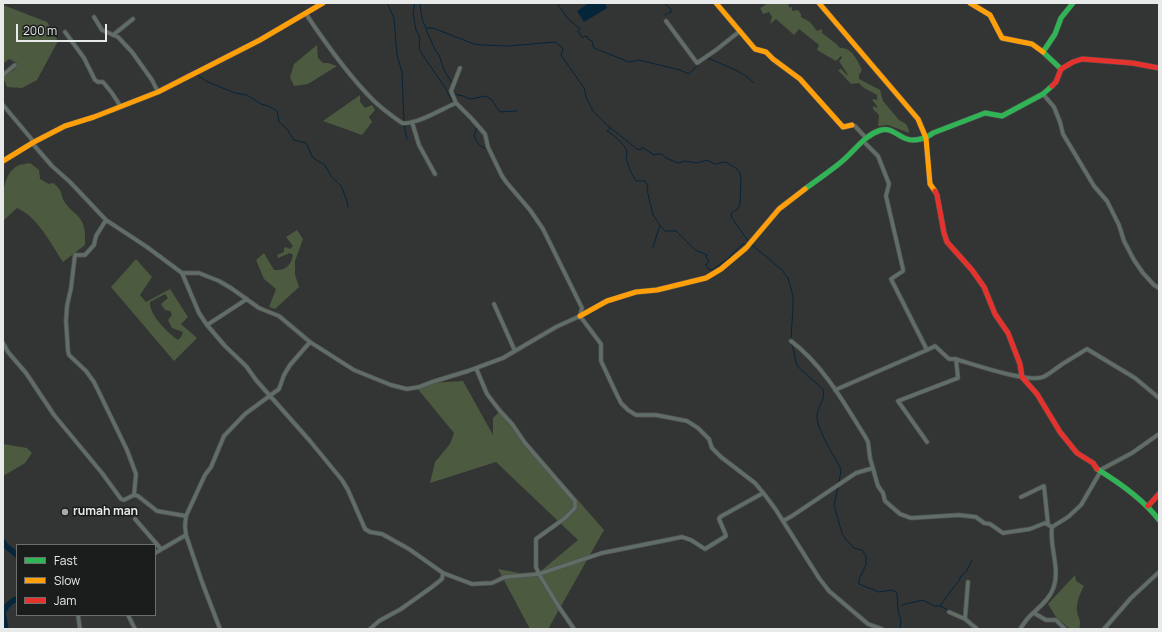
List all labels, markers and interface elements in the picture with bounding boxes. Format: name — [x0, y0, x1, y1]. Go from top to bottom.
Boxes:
scale bar — [18, 16, 109, 42]
text: 200 m — [23, 22, 57, 39]
place label: rumah man — [73, 505, 138, 519]
marker: rumah man — [60, 507, 70, 517]
legend — [16, 544, 156, 616]
text: Fast — [54, 552, 78, 569]
text: Slow — [54, 572, 80, 589]
text: Jam — [54, 592, 76, 609]

